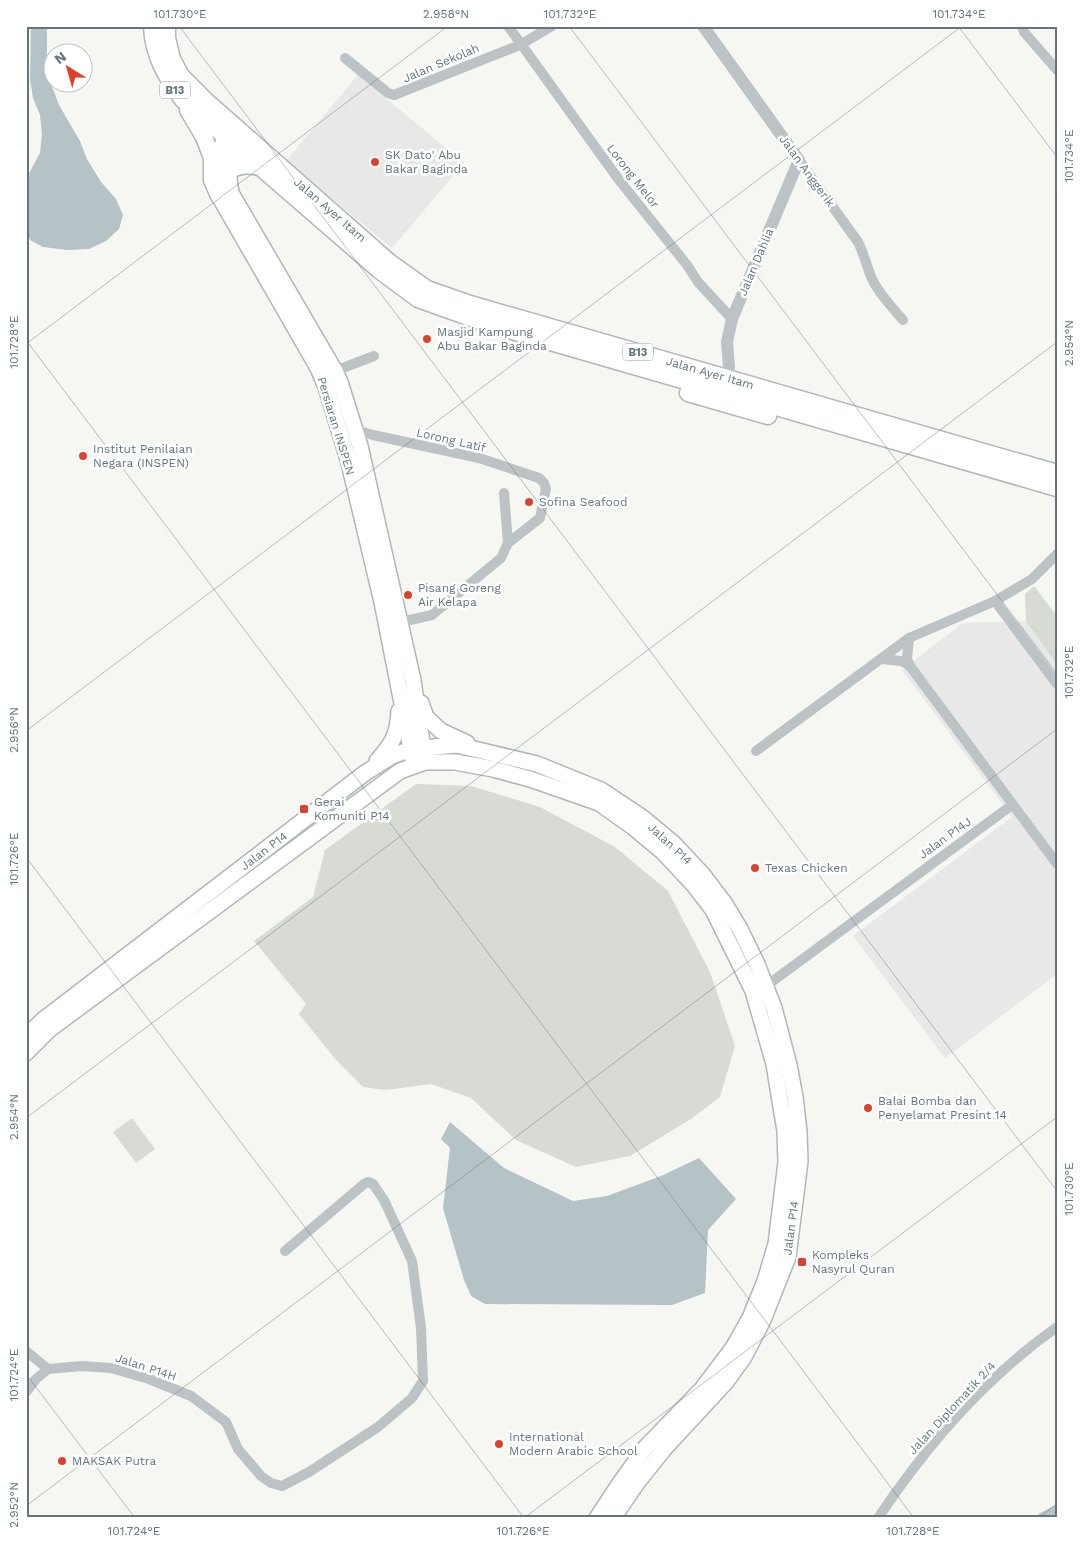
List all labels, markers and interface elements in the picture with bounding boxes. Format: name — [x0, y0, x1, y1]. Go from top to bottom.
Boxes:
text: 101.730°E — [153, 7, 207, 21]
text: 2.958°N — [423, 7, 469, 21]
text: 101.732°E — [544, 7, 597, 21]
text: 101.734°E — [932, 7, 986, 21]
street label: Jalan Sekolah — [401, 41, 481, 85]
north arrow — [42, 42, 92, 92]
text: N — [51, 48, 69, 67]
road number: B13 — [160, 82, 190, 98]
text: 101.734°E — [1062, 129, 1076, 183]
street label: Jalan Anggerik — [776, 133, 838, 210]
street label: Lorong Melor — [604, 141, 662, 211]
place label: SK Dato' Abu Bakar Baginda — [385, 148, 468, 176]
marker: SK Dato' Abu Bakar Baginda — [369, 156, 381, 168]
street label: Jalan Ayer Itam — [291, 175, 369, 245]
street label: Jalan Dahlia — [736, 226, 777, 298]
text: 101.728°E — [7, 315, 21, 369]
text: 2.954°N — [1062, 320, 1076, 366]
place label: Masjid Kampung Abu Bakar Baginda — [437, 325, 547, 353]
marker: Masjid Kampung Abu Bakar Baginda — [421, 333, 433, 345]
road number: B13 — [623, 344, 653, 361]
street label: Jalan Ayer Itam — [664, 354, 756, 392]
street label: Persiaran INSPEN — [314, 375, 358, 477]
street label: Lorong Latif — [415, 425, 487, 455]
place label: Institut Penilaian Negara (INSPEN) — [93, 442, 193, 470]
marker: Institut Penilaian Negara (INSPEN) — [77, 450, 89, 462]
place label: Sofina Seafood — [539, 495, 628, 509]
marker: Sofina Seafood — [523, 496, 535, 508]
place label: Pisang Goreng Air Kelapa — [418, 581, 501, 609]
marker: Pisang Goreng Air Kelapa — [402, 589, 414, 601]
text: 101.732°E — [1062, 645, 1076, 698]
text: 2.956°N — [7, 707, 21, 753]
place label: Gerai Komuniti P14 — [314, 795, 390, 823]
marker: Gerai Komuniti P14 — [298, 803, 310, 815]
street label: Jalan P14J — [916, 814, 974, 862]
street label: Jalan P14 — [645, 820, 695, 868]
street label: Jalan P14 — [238, 829, 290, 873]
text: 101.726°E — [7, 832, 21, 886]
place label: Texas Chicken — [765, 861, 848, 875]
marker: Texas Chicken — [749, 862, 761, 874]
text: 2.954°N — [7, 1094, 21, 1140]
place label: Balai Bomba dan Penyelamat Presint 14 — [878, 1094, 1007, 1122]
marker: Balai Bomba dan Penyelamat Presint 14 — [862, 1102, 874, 1114]
text: 101.730°E — [1062, 1162, 1076, 1216]
street label: Jalan P14 — [780, 1200, 802, 1256]
place label: Kompleks Nasyrul Quran — [812, 1248, 895, 1276]
marker: Kompleks Nasyrul Quran — [796, 1256, 808, 1268]
text: 101.724°E — [7, 1348, 21, 1401]
street label: Jalan P14H — [114, 1351, 178, 1383]
street label: Jalan Diplomatik 2/4 — [905, 1359, 999, 1457]
place label: International Modern Arabic School — [509, 1430, 638, 1458]
marker: International Modern Arabic School — [493, 1438, 505, 1450]
place label: MAKSAK Putra — [72, 1454, 157, 1468]
marker: MAKSAK Putra — [56, 1455, 68, 1467]
text: 2.952°N — [7, 1482, 21, 1528]
text: 101.724°E — [108, 1524, 161, 1538]
text: 101.726°E — [496, 1524, 550, 1538]
text: 101.728°E — [886, 1524, 940, 1538]

